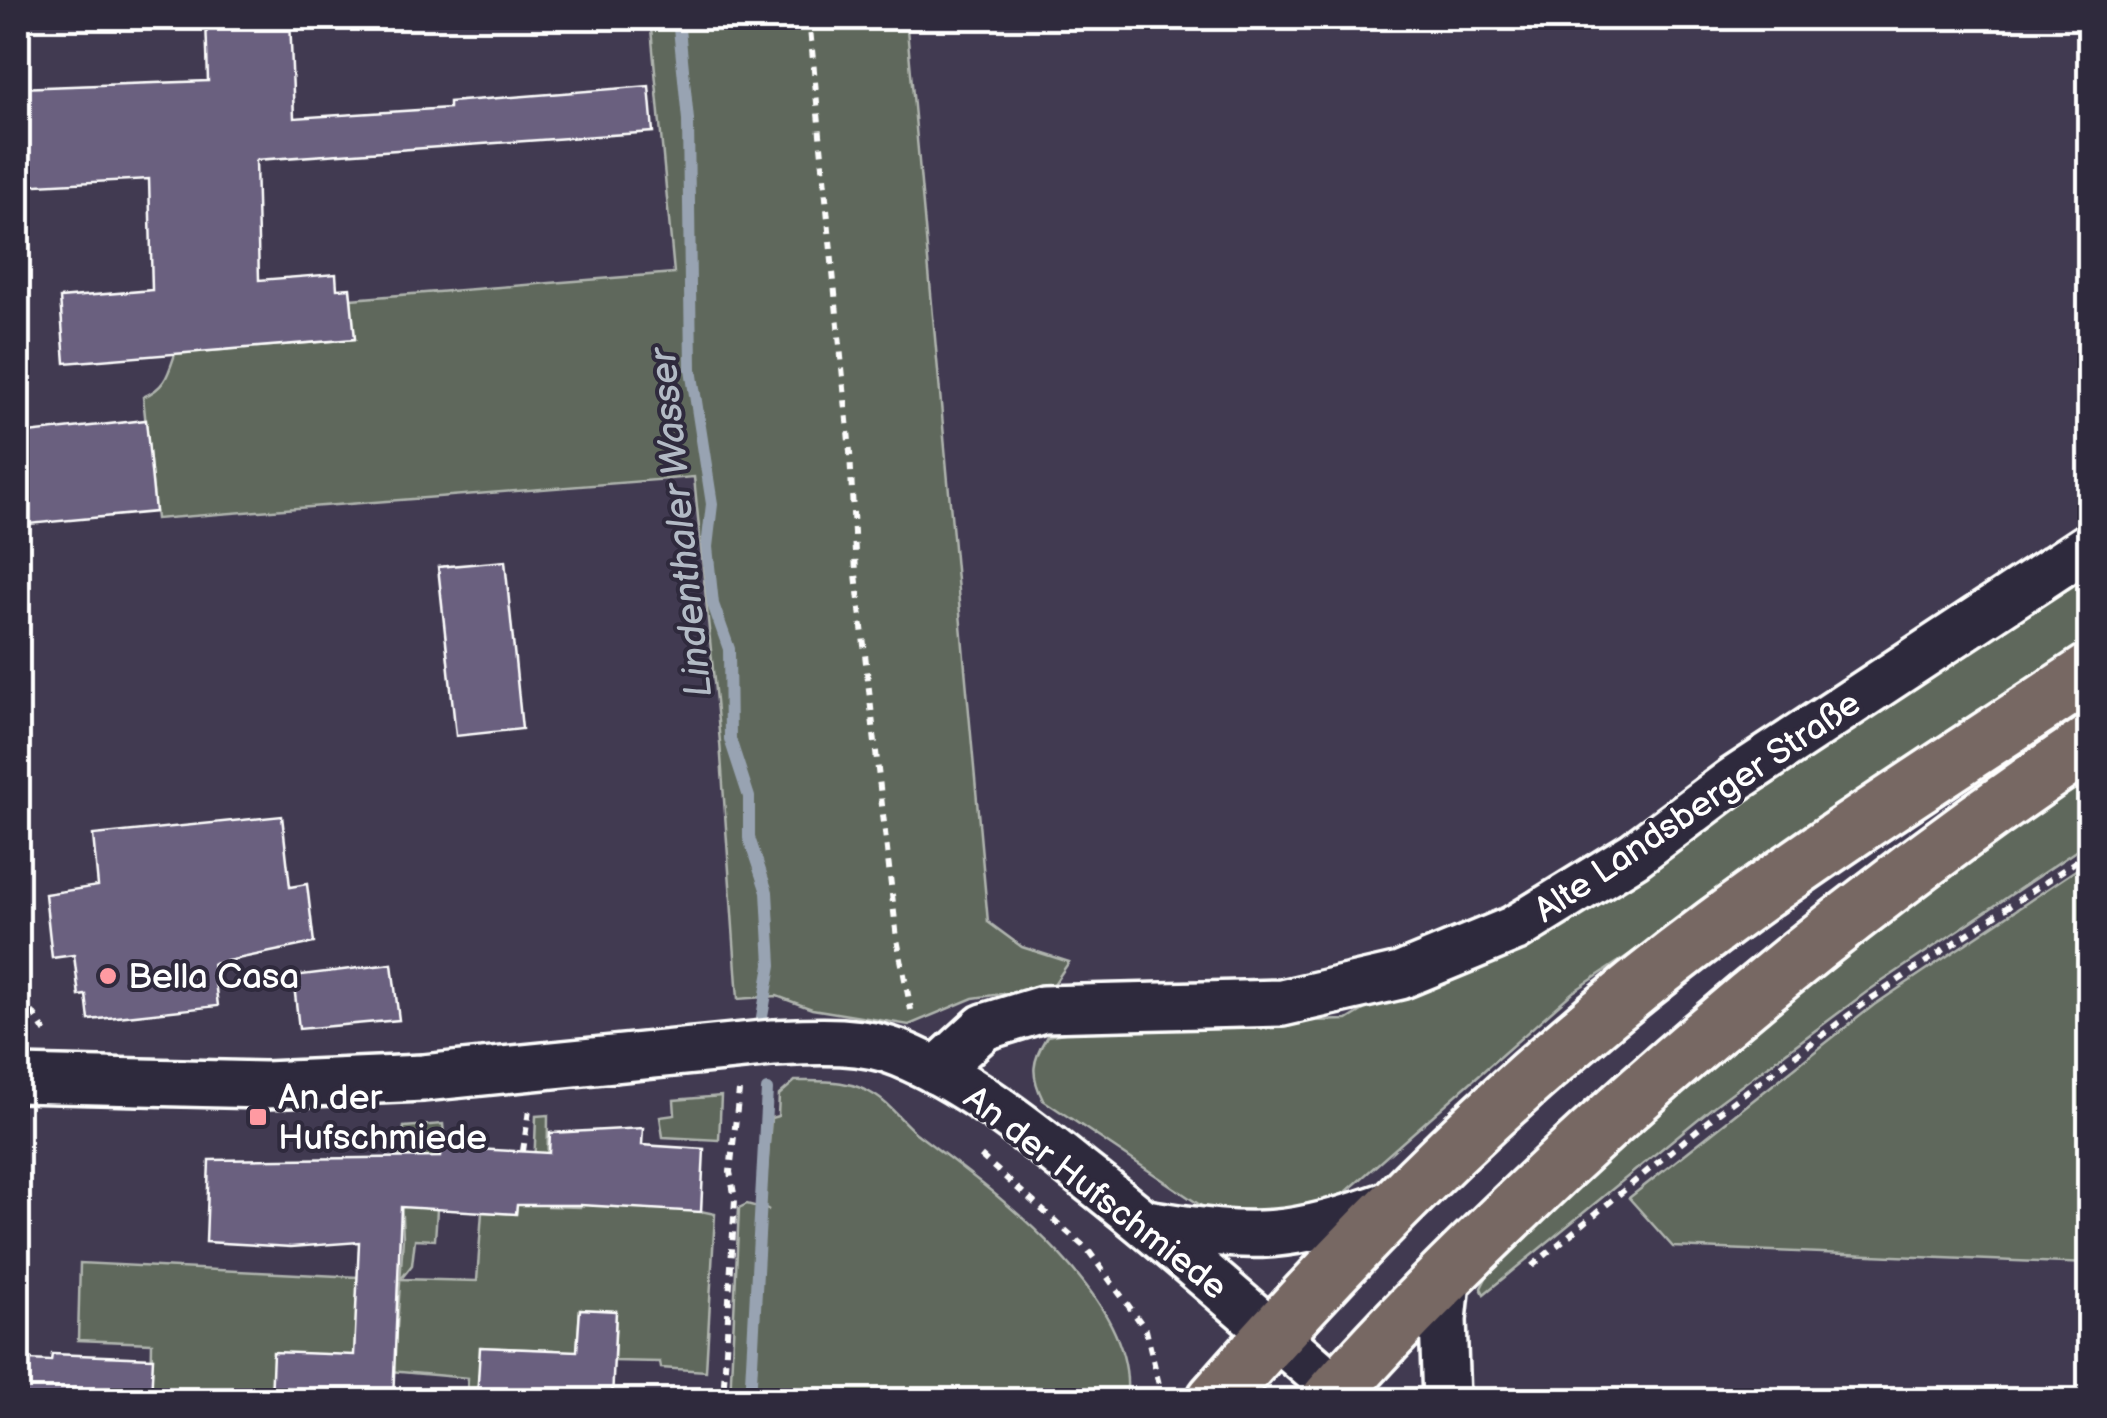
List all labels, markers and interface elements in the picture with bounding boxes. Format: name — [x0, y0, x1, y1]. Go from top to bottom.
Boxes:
water label: Lindenthaler Wasser — [641, 344, 722, 700]
street label: Alte Landsberger Straße — [1527, 682, 1869, 932]
place label: Bella Casa — [128, 956, 299, 999]
marker: Bella Casa — [97, 965, 119, 987]
place label: An der Hufschmiede — [278, 1077, 487, 1160]
street label: An der Hufschmiede — [955, 1077, 1235, 1309]
marker: An der Hufschmiede — [247, 1106, 269, 1128]

